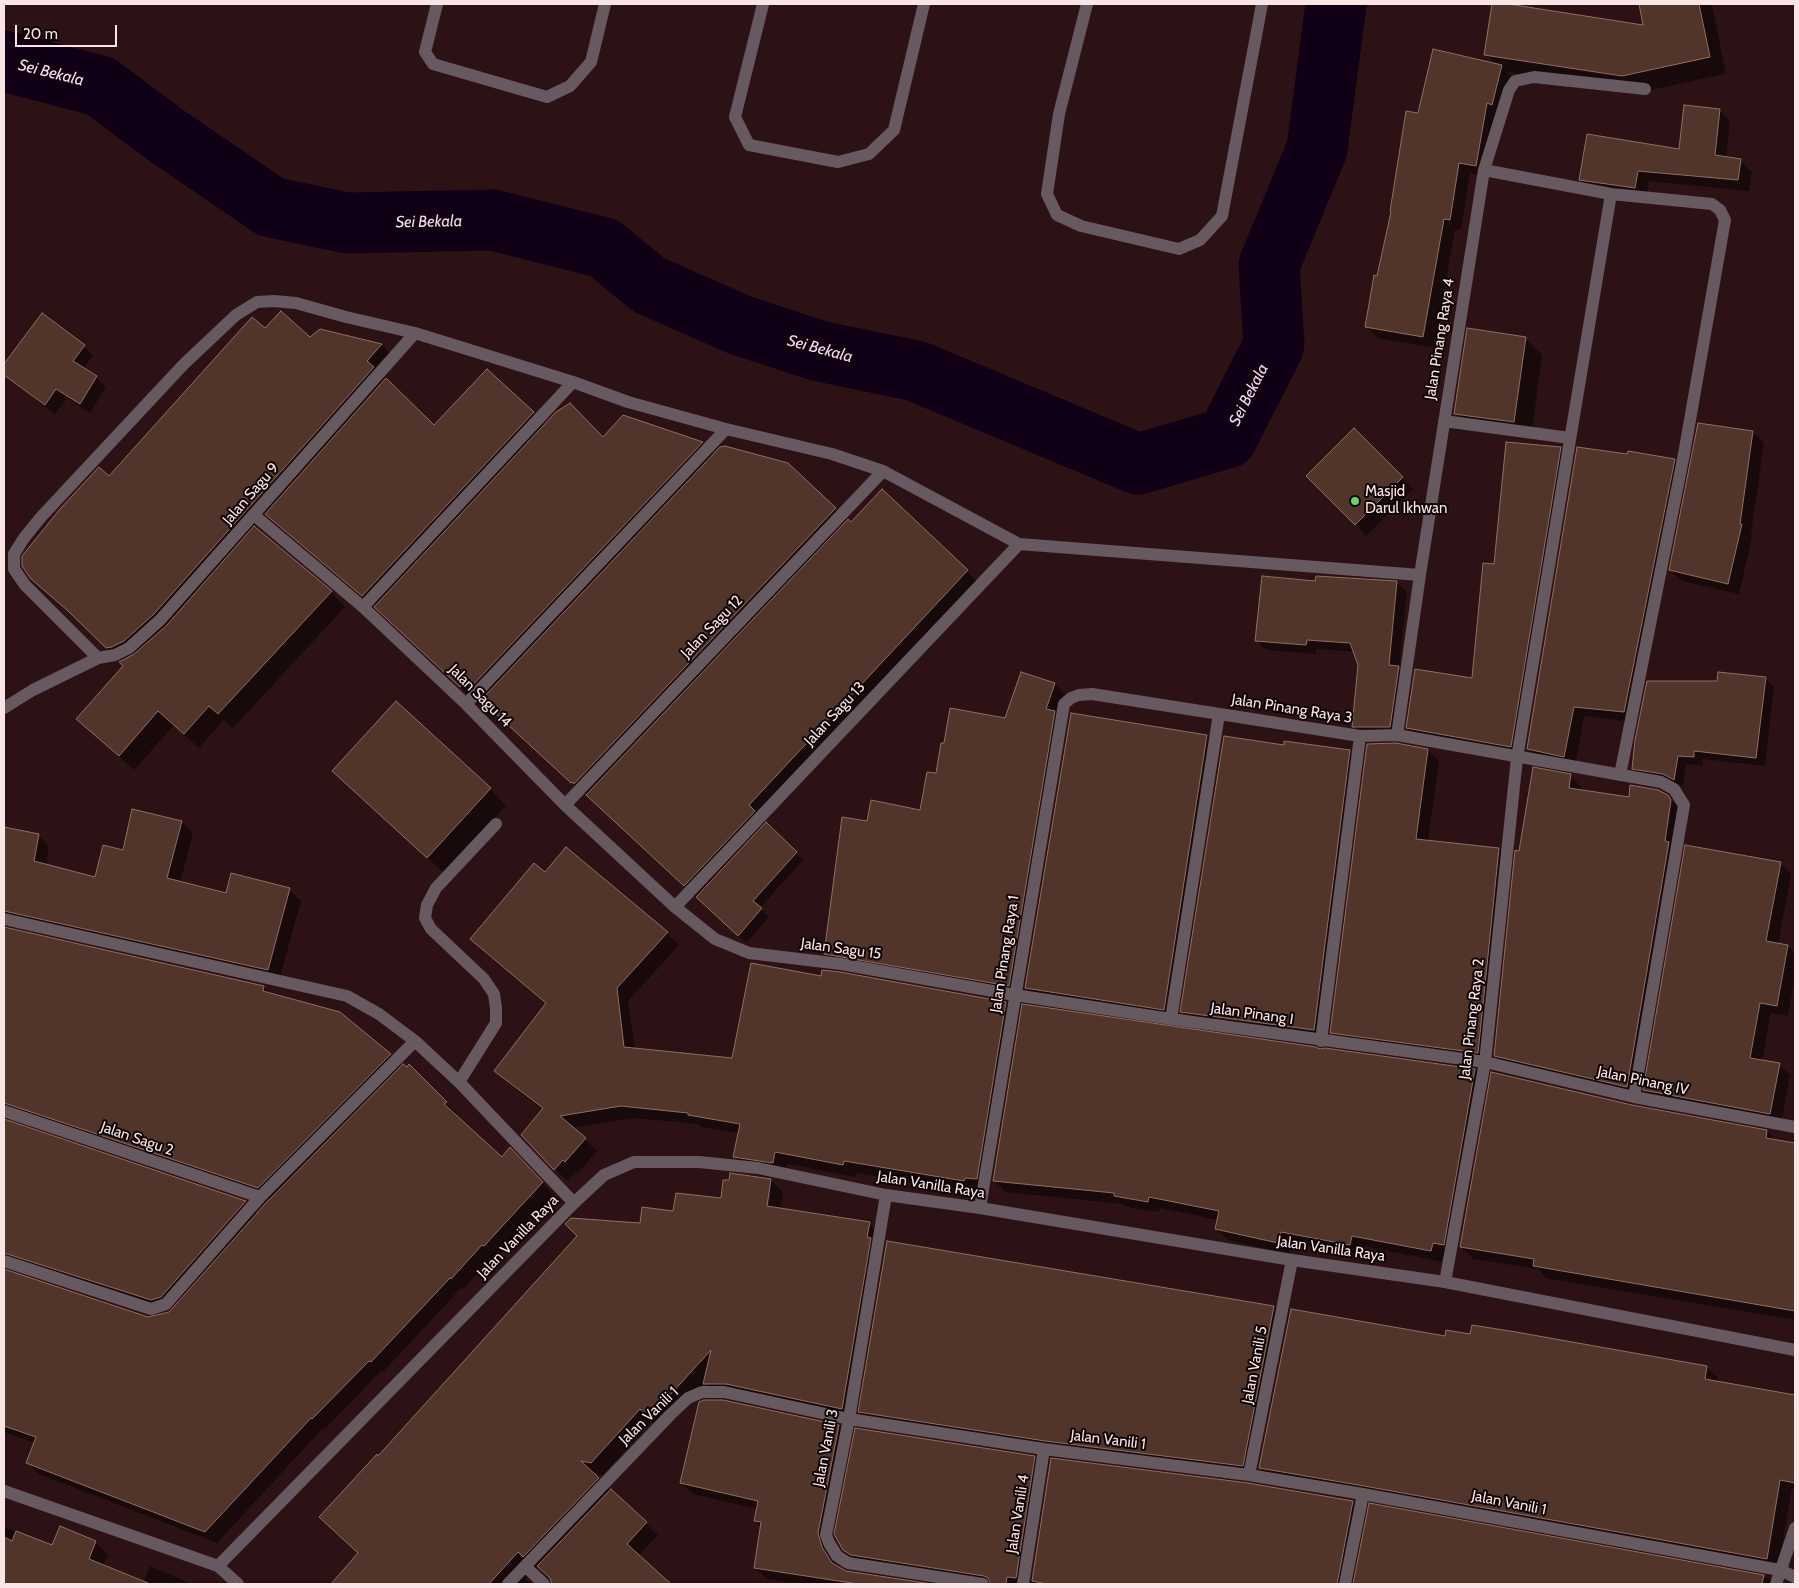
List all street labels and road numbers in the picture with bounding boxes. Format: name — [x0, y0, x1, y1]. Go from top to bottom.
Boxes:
street label: Jalan Pinang Raya 4 — [1422, 277, 1458, 401]
street label: Jalan Sagu 9 — [219, 459, 283, 529]
street label: Jalan Sagu 12 — [677, 592, 747, 662]
street label: Jalan Sagu 14 — [445, 661, 515, 731]
street label: Jalan Sagu 13 — [801, 678, 869, 750]
street label: Jalan Pinang Raya 3 — [1230, 691, 1354, 727]
street label: Jalan Pinang Raya 1 — [987, 894, 1023, 1014]
street label: Jalan Sagu 15 — [800, 934, 882, 964]
street label: Jalan Pinang Raya 2 — [1456, 958, 1488, 1080]
street label: Jalan Pinang I — [1209, 999, 1295, 1029]
street label: Jalan Pinang IV — [1596, 1063, 1690, 1099]
street label: Jalan Sagu 2 — [98, 1118, 176, 1160]
street label: Jalan Vanilla Raya — [876, 1168, 986, 1202]
street label: Jalan Vanilla Raya — [474, 1192, 562, 1282]
street label: Jalan Vanilla Raya — [1276, 1233, 1386, 1265]
street label: Jalan Vanili 5 — [1239, 1325, 1271, 1405]
street label: Jalan Vanili 1 — [616, 1383, 682, 1449]
street label: Jalan Vanili 3 — [810, 1408, 842, 1488]
street label: Jalan Vanili 1 — [1069, 1426, 1147, 1454]
street label: Jalan Vanili 4 — [1003, 1473, 1033, 1555]
street label: Jalan Vanili 1 — [1470, 1487, 1548, 1519]

